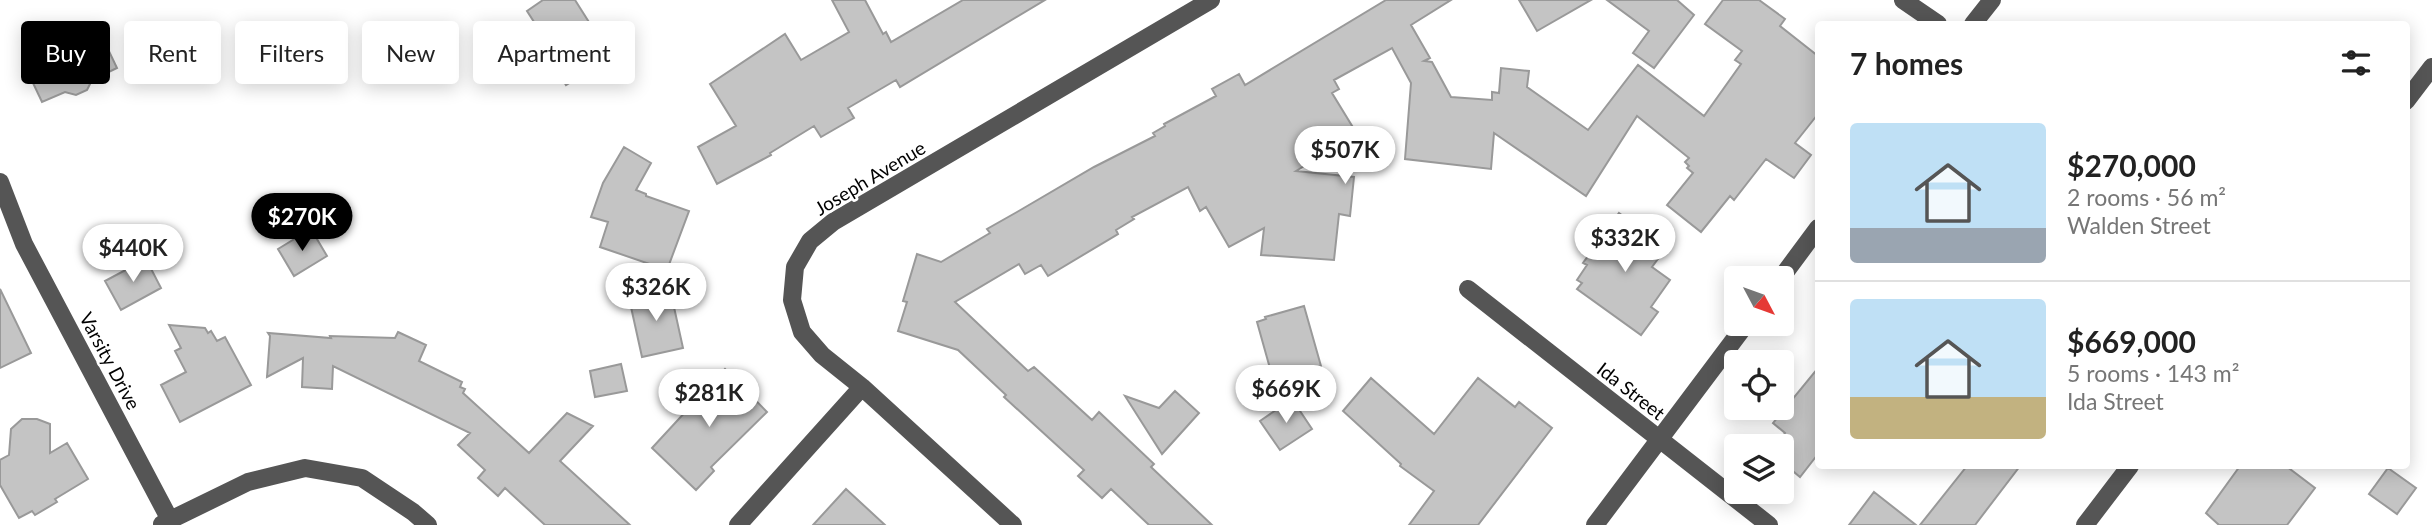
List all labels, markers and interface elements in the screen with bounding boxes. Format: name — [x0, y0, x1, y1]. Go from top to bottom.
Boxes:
chip: Buy — [21, 21, 110, 84]
chip: Rent — [124, 21, 221, 84]
chip: Filters — [235, 21, 348, 84]
chip: New — [362, 21, 459, 84]
chip: Apartment — [473, 21, 635, 84]
icon: filters — [2337, 44, 2375, 82]
text: 7 homes — [1850, 45, 1963, 81]
pin: $507K — [1296, 127, 1394, 186]
street label: Joseph Avenue — [810, 135, 929, 220]
text: $507K — [1310, 135, 1380, 163]
text: $270,000 — [2067, 147, 2196, 183]
icon: home — [1906, 151, 1990, 235]
text: 2 rooms · 56 m² — [2067, 183, 2226, 211]
pin: $270K — [253, 194, 351, 253]
text: $270K — [267, 202, 337, 230]
text: Walden Street — [2067, 211, 2211, 239]
pin: $332K — [1576, 215, 1674, 274]
text: $332K — [1590, 223, 1660, 251]
pin: $440K — [84, 224, 182, 284]
text: $440K — [98, 233, 168, 261]
pin: $326K — [607, 264, 705, 323]
north arrow — [1724, 266, 1794, 336]
map controls — [1724, 266, 1794, 504]
text: $326K — [621, 272, 691, 300]
street label: Varsity Drive — [75, 308, 146, 413]
text: $669,000 — [2067, 323, 2196, 359]
icon: home — [1906, 327, 1990, 411]
button: locate — [1724, 350, 1794, 420]
street label: Ida Street — [1593, 357, 1670, 424]
text: 5 rooms · 143 m² — [2067, 359, 2239, 387]
pin: $669K — [1237, 366, 1335, 425]
pin: $281K — [660, 370, 758, 429]
text: $669K — [1251, 374, 1321, 402]
text: $281K — [674, 378, 744, 406]
text: Ida Street — [2067, 387, 2164, 415]
button: layers — [1724, 434, 1794, 504]

